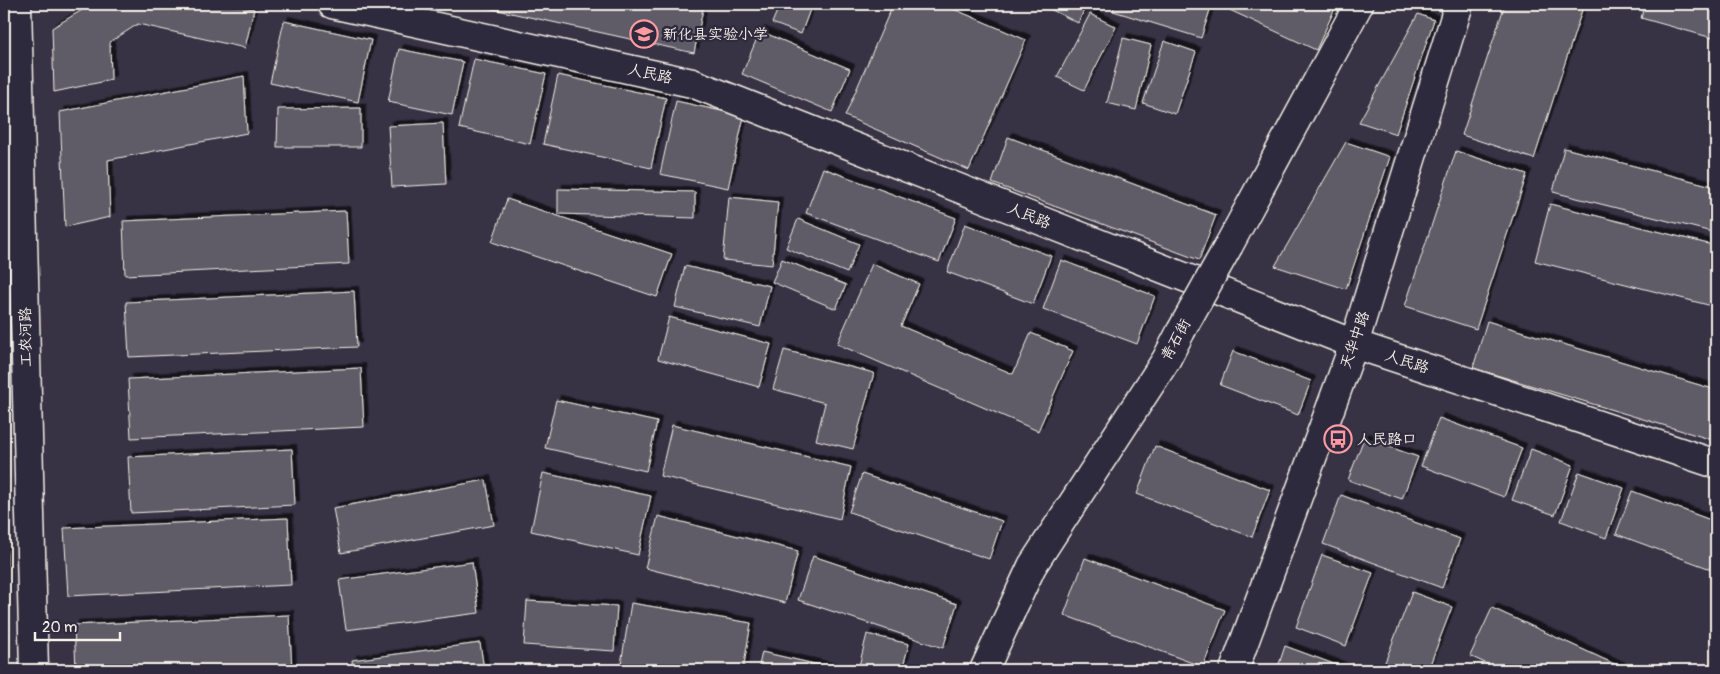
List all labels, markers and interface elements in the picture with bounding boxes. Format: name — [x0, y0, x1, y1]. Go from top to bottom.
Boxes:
school or university icon: 新化县实验小学 — [629, 19, 659, 49]
place label: 新化县实验小学 — [663, 25, 768, 44]
street label: 人民路 — [626, 60, 674, 88]
street label: 人民路 — [1005, 199, 1053, 233]
street label: 工农河路 — [16, 307, 36, 367]
street label: 天华中路 — [1336, 309, 1374, 371]
street label: 青石街 — [1157, 316, 1195, 364]
street label: 人民路 — [1383, 346, 1431, 378]
bus stop icon: 人民路口 — [1323, 424, 1353, 454]
place label: 人民路口 — [1357, 430, 1417, 449]
scale bar — [35, 609, 120, 641]
text: 20 m — [42, 618, 77, 637]

